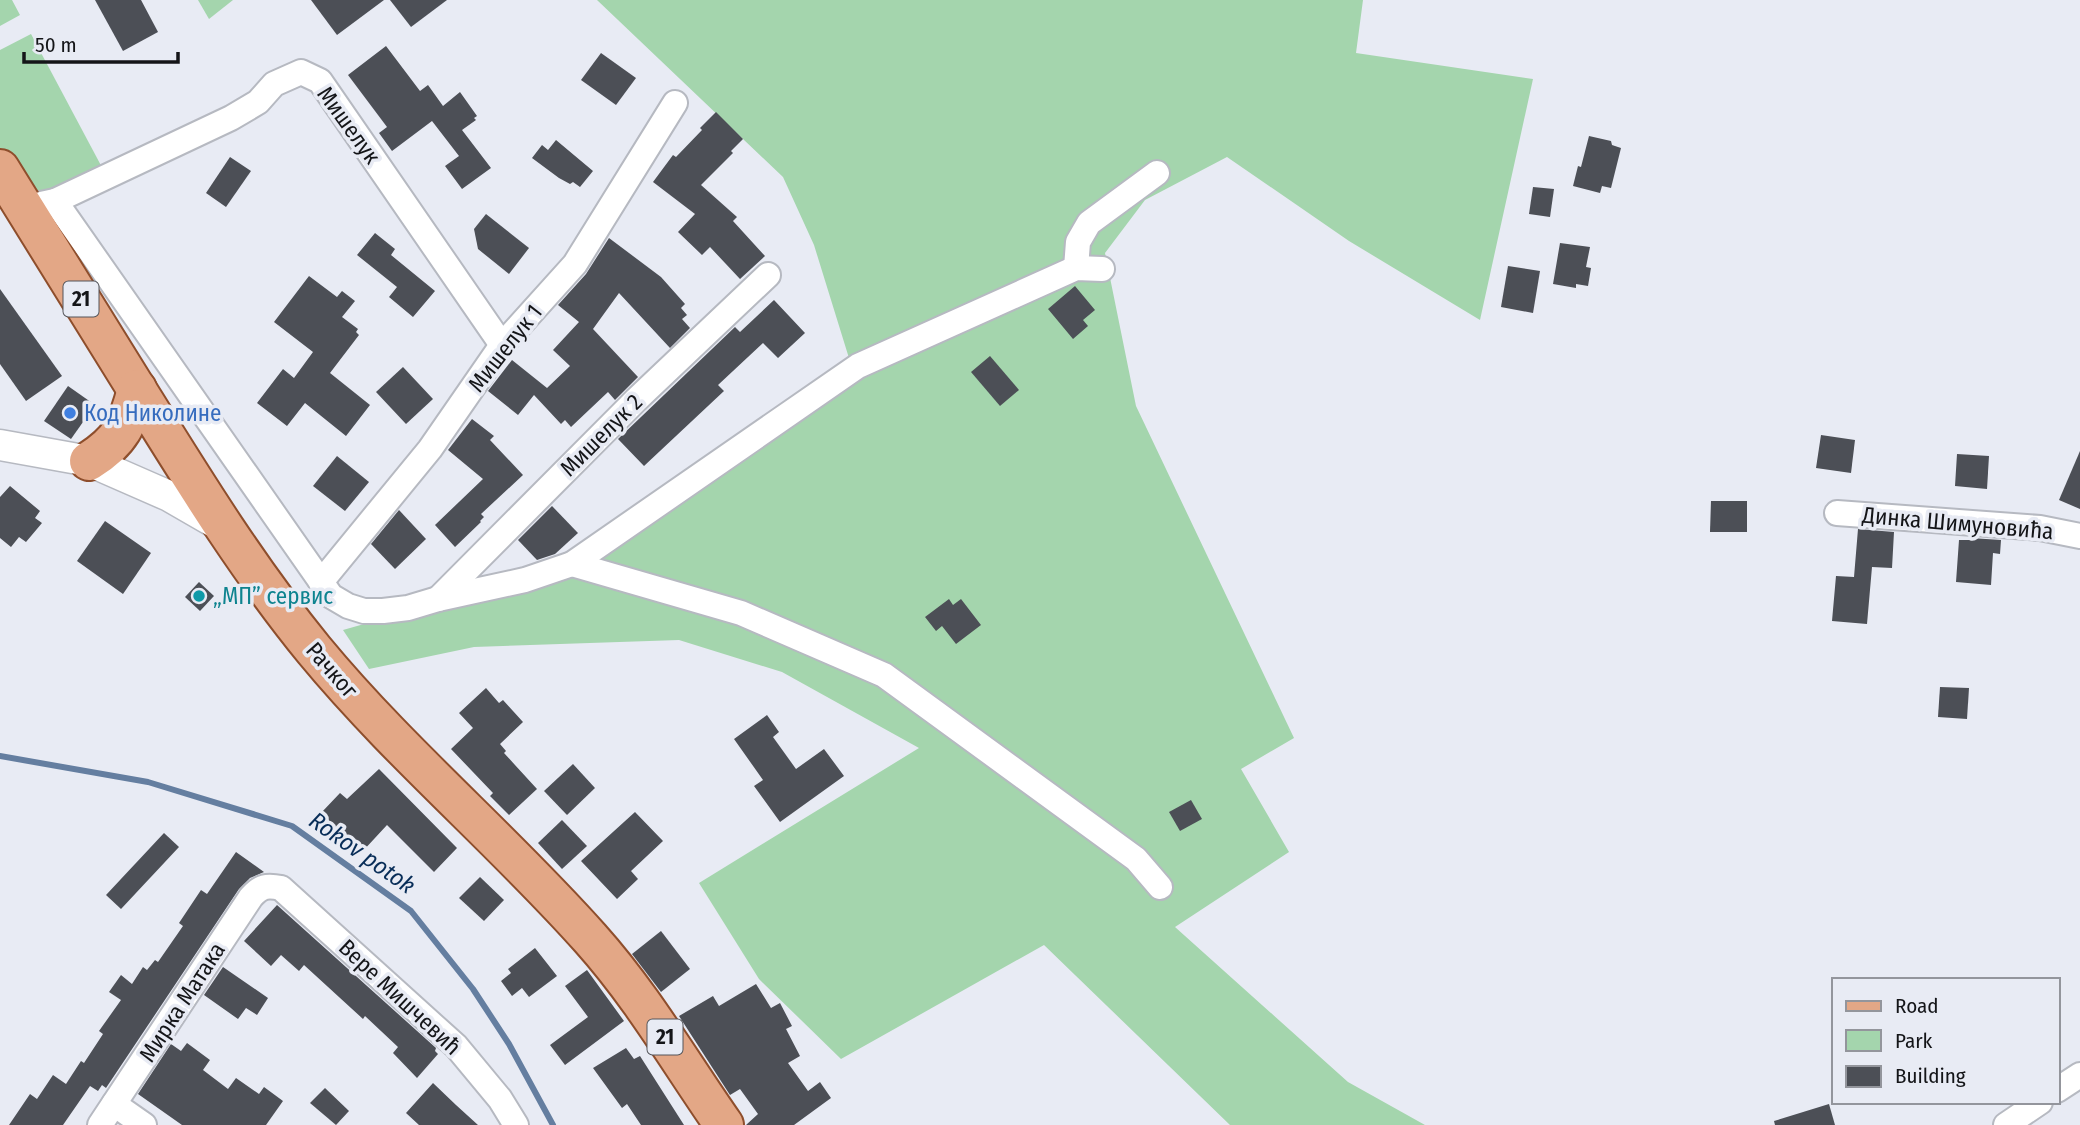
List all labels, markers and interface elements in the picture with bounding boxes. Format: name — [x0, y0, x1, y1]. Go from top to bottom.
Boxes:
scale bar — [24, 21, 178, 65]
text: 50 m — [35, 32, 77, 58]
street label: Мишелук — [311, 81, 387, 169]
road number: 21 — [64, 282, 98, 316]
street label: Мишелук 1 — [462, 299, 548, 397]
street label: Мишелук 2 — [554, 388, 648, 482]
place label: Код Николине — [84, 399, 221, 427]
marker: Код Николине — [62, 405, 78, 421]
street label: Динка Шимуновића — [1860, 501, 2055, 545]
place label: „МП” сервис — [213, 582, 333, 610]
marker: „МП” сервис — [191, 588, 207, 604]
street label: Рачког — [300, 636, 364, 704]
water label: Rokov potok — [304, 806, 420, 900]
street label: Вере Мишчевић — [333, 933, 467, 1061]
street label: Мирка Матака — [133, 937, 231, 1067]
legend — [1832, 978, 2059, 1104]
text: Road — [1895, 993, 1939, 1019]
road number: 21 — [648, 1020, 682, 1054]
text: Park — [1895, 1028, 1933, 1054]
text: Building — [1895, 1063, 1966, 1089]

